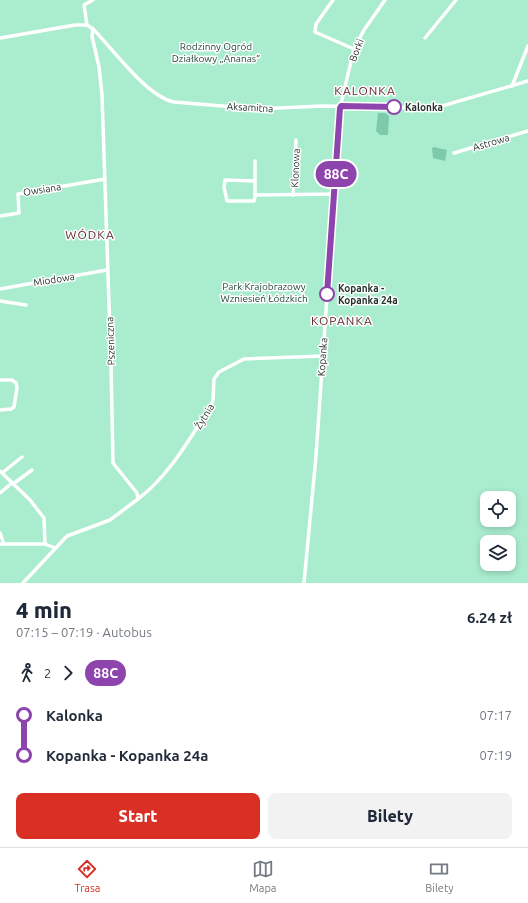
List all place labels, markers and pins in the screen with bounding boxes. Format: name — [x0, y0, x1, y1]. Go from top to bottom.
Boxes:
marker: Kalonka — [386, 99, 402, 115]
place label: Kalonka — [405, 102, 443, 113]
place label: Kopanka - Kopanka 24a — [338, 283, 398, 306]
marker: Kopanka - Kopanka 24a — [319, 286, 335, 302]

